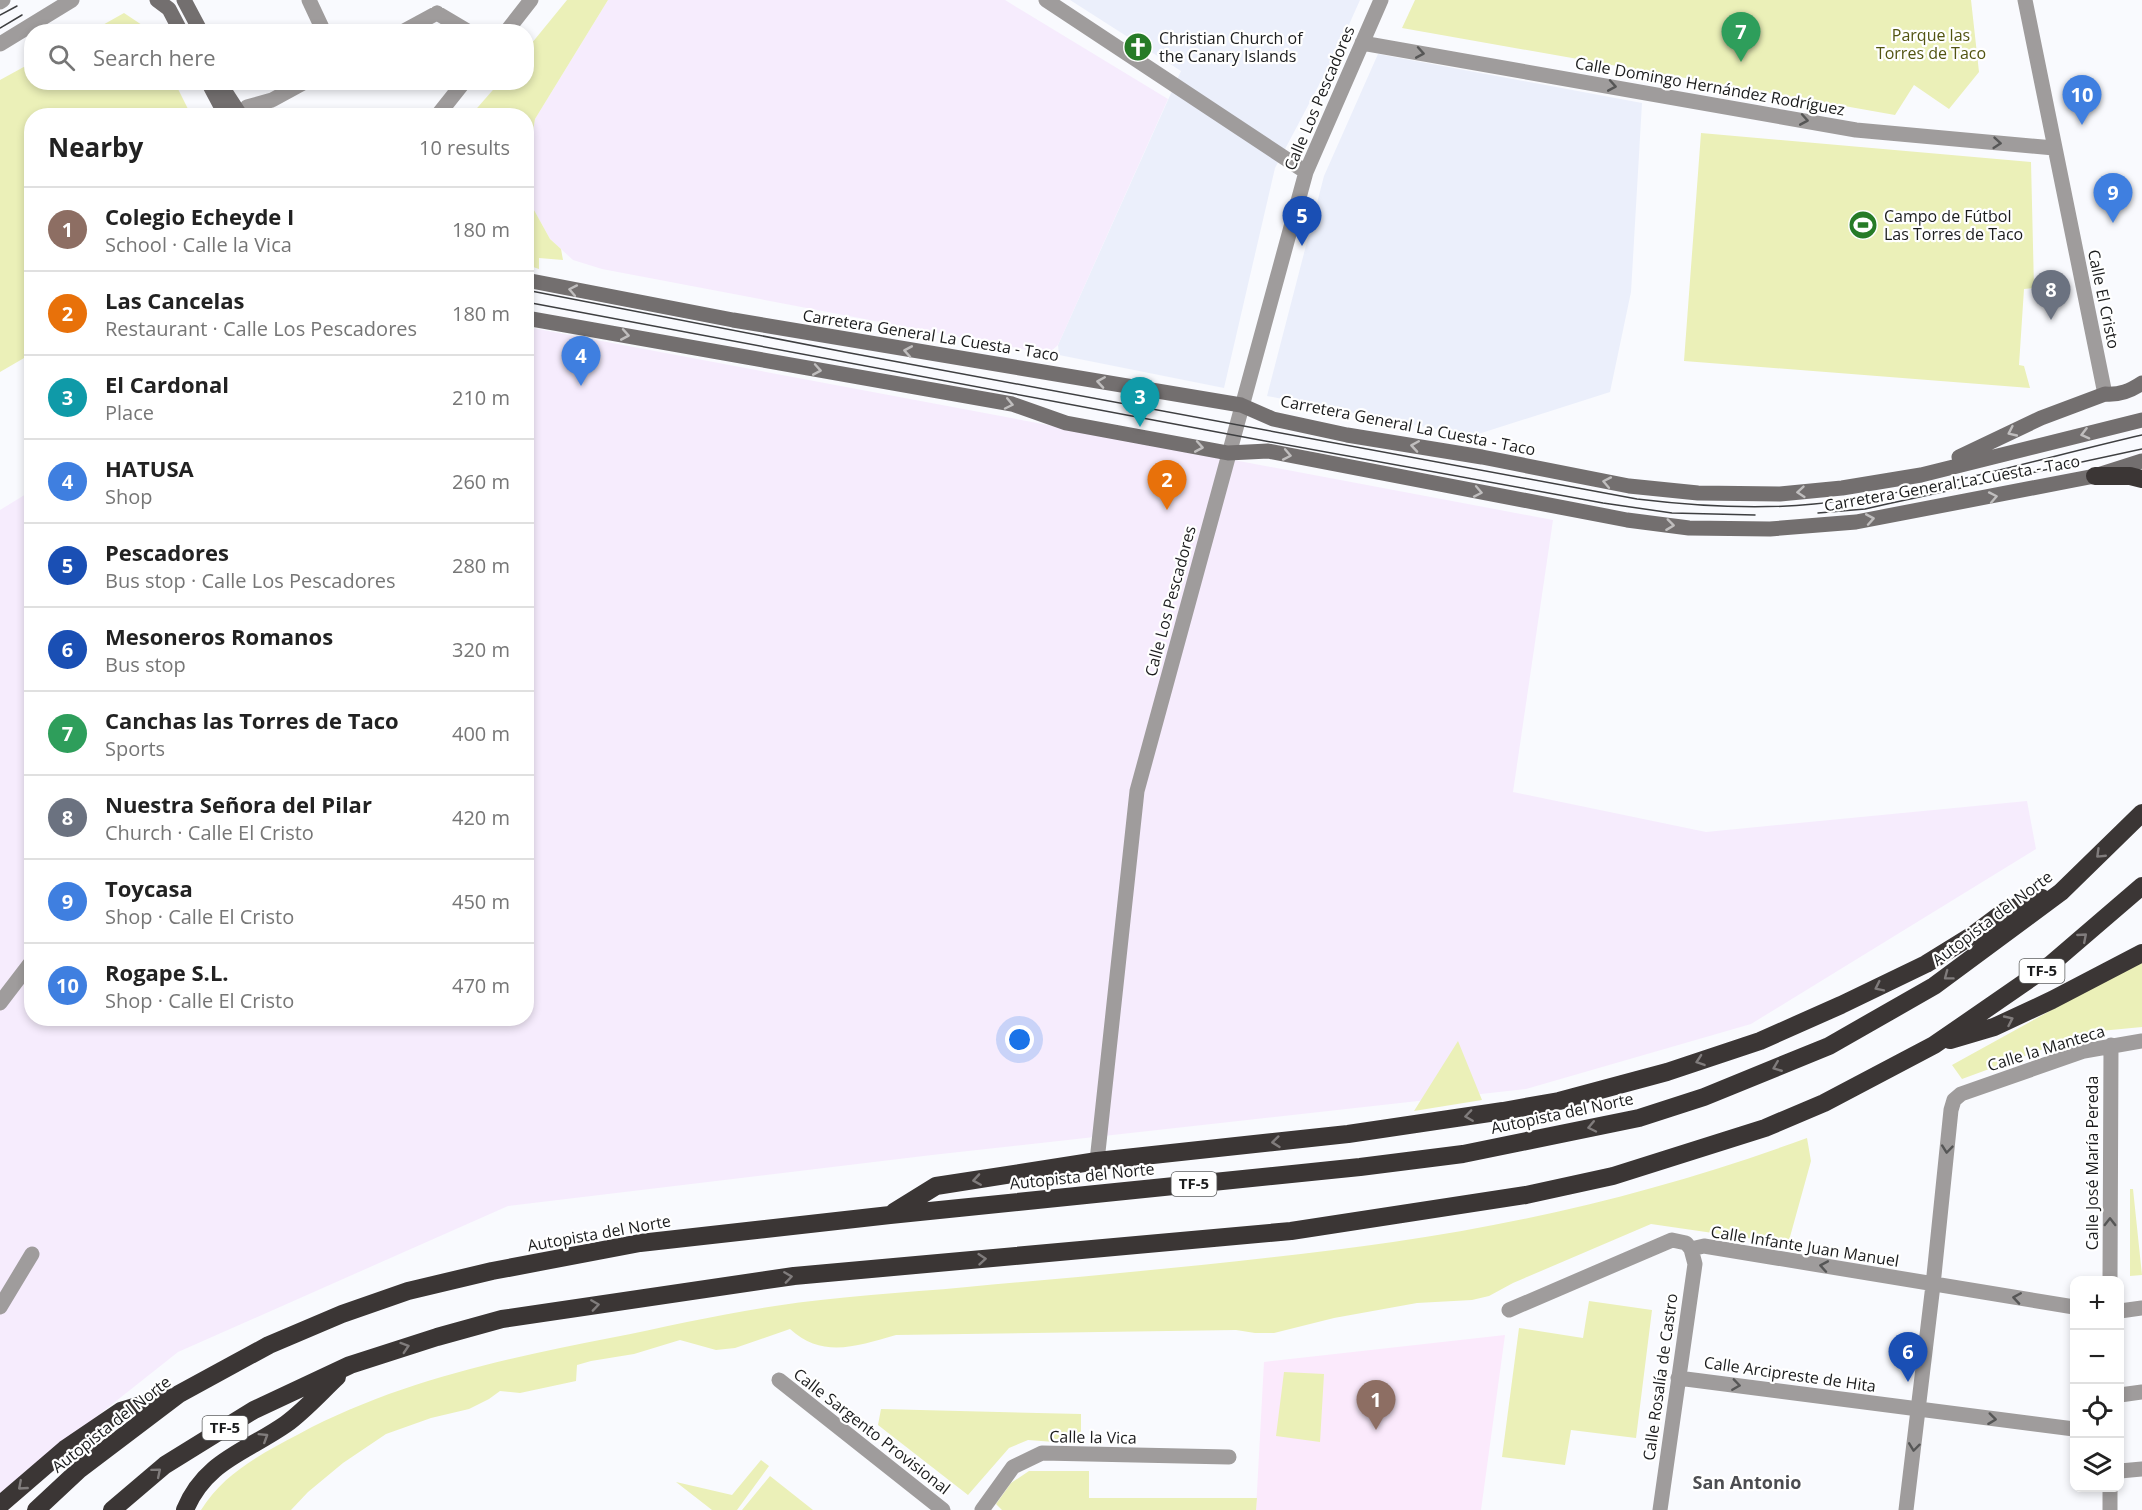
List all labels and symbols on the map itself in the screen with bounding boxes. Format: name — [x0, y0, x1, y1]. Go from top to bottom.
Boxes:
pin: 7 — [1722, 13, 1760, 62]
street label: Calle Los Pescadores — [1279, 22, 1359, 174]
park label: Parque las Torres de Taco — [1876, 24, 1986, 64]
place label: Christian Church of the Canary Islands — [1159, 27, 1304, 67]
church icon: Christian Church of the Canary Islands — [1122, 31, 1154, 63]
one-way arrow — [1414, 46, 1424, 59]
street label: Calle Domingo Hernández Rodríguez — [1573, 51, 1847, 121]
pin: 10 — [2062, 76, 2102, 125]
one-way arrow — [1607, 80, 1616, 92]
one-way arrow — [1798, 113, 1808, 126]
one-way arrow — [1993, 136, 2002, 149]
pin: 9 — [2094, 174, 2132, 223]
pin: 5 — [1282, 196, 1322, 246]
place label: Campo de Fútbol Las Torres de Taco — [1884, 205, 2023, 245]
sports icon: Campo de Fútbol Las Torres de Taco — [1847, 209, 1879, 241]
street label: Calle El Cristo — [2083, 247, 2125, 351]
pin: 8 — [2032, 270, 2070, 320]
one-way arrow — [568, 284, 578, 297]
street label: Carretera General La Cuesta - Taco — [801, 304, 1061, 366]
one-way arrow — [620, 328, 630, 341]
pin: 4 — [562, 336, 600, 386]
one-way arrow — [904, 345, 913, 357]
one-way arrow — [813, 363, 822, 375]
one-way arrow — [1096, 376, 1106, 389]
pin: 3 — [1120, 378, 1160, 427]
street label: Carretera General La Cuesta - Taco — [1279, 389, 1537, 461]
one-way arrow — [1004, 397, 1014, 410]
one-way arrow — [2008, 424, 2019, 436]
one-way arrow — [2080, 426, 2090, 439]
one-way arrow — [1194, 440, 1204, 453]
one-way arrow — [1411, 441, 1420, 453]
one-way arrow — [1281, 448, 1291, 461]
street label: Carretera General La Cuesta - Taco — [1822, 450, 2082, 516]
pin: 2 — [1148, 460, 1186, 510]
one-way arrow — [1602, 476, 1612, 489]
one-way arrow — [1473, 485, 1483, 497]
one-way arrow — [1796, 485, 1806, 498]
one-way arrow — [1987, 491, 1997, 504]
one-way arrow — [1865, 514, 1874, 526]
one-way arrow — [1665, 519, 1675, 531]
street label: Calle Los Pescadores — [1139, 523, 1201, 679]
one-way arrow — [2096, 846, 2107, 857]
street label: Autopista del Norte — [1927, 865, 2057, 971]
one-way arrow — [2076, 933, 2087, 944]
road number: TF-5 — [2020, 959, 2064, 983]
one-way arrow — [1944, 968, 1955, 979]
one-way arrow — [1875, 979, 1886, 991]
one-way arrow — [2003, 1015, 2014, 1027]
street label: Calle la Manteca — [1985, 1020, 2107, 1076]
your location — [1005, 1025, 1034, 1054]
one-way arrow — [1695, 1054, 1705, 1066]
one-way arrow — [1772, 1060, 1783, 1072]
street label: Calle José María Pereda — [2081, 1076, 2103, 1250]
street label: Autopista del Norte — [1489, 1087, 1635, 1139]
one-way arrow — [1465, 1109, 1475, 1122]
one-way arrow — [1587, 1120, 1597, 1133]
one-way arrow — [1272, 1135, 1281, 1147]
one-way arrow — [1941, 1144, 1954, 1153]
street label: Autopista del Norte — [1009, 1157, 1155, 1195]
road number: TF-5 — [1172, 1172, 1216, 1196]
one-way arrow — [972, 1173, 982, 1186]
street label: Autopista del Norte — [526, 1210, 672, 1256]
one-way arrow — [2104, 1218, 2116, 1227]
street label: Calle Infante Juan Manuel — [1709, 1220, 1901, 1272]
one-way arrow — [978, 1253, 987, 1266]
one-way arrow — [1820, 1261, 1829, 1273]
one-way arrow — [783, 1271, 793, 1283]
street label: Calle Rosalía de Castro — [1637, 1292, 1683, 1462]
one-way arrow — [2012, 1292, 2021, 1304]
one-way arrow — [591, 1300, 600, 1312]
pin: 6 — [1888, 1332, 1928, 1382]
one-way arrow — [399, 1342, 410, 1355]
street label: Calle Arcipreste de Hita — [1702, 1351, 1878, 1397]
street label: Calle Sargento Provisional — [789, 1363, 955, 1499]
street label: Autopista del Norte — [47, 1371, 175, 1477]
one-way arrow — [1732, 1379, 1741, 1391]
pin: 1 — [1356, 1380, 1396, 1430]
one-way arrow — [1987, 1412, 1997, 1425]
road number: TF-5 — [202, 1416, 248, 1440]
street label: Calle la Vica — [1049, 1425, 1137, 1449]
one-way arrow — [258, 1433, 268, 1445]
one-way arrow — [1908, 1442, 1920, 1451]
one-way arrow — [150, 1468, 161, 1479]
district label: San Antonio — [1693, 1470, 1801, 1494]
one-way arrow — [18, 1479, 29, 1490]

